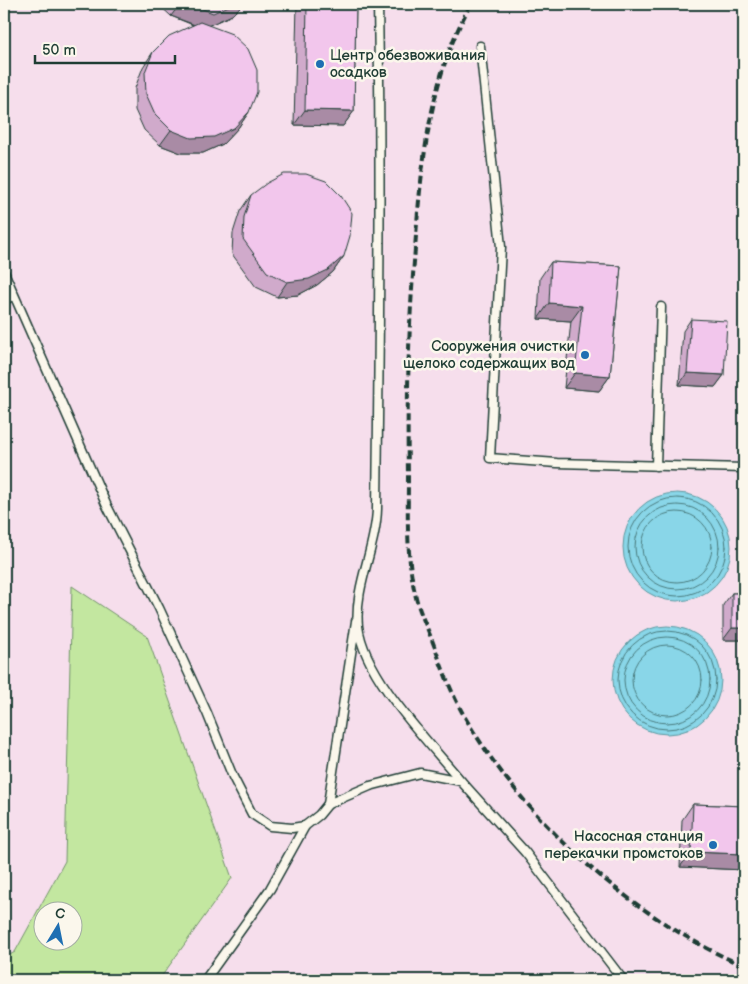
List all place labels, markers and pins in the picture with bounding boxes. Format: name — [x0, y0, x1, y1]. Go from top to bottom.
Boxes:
place label: Центр обезвоживания осадков — [330, 46, 486, 82]
marker: Центр обезвоживания осадков — [314, 58, 326, 70]
place label: Сооружения очистки щелоко содержащих вод — [403, 337, 575, 373]
marker: Сооружения очистки щелоко содержащих вод — [579, 349, 591, 361]
place label: Насосная станция перекачки промстоков — [544, 827, 703, 863]
marker: Насосная станция перекачки промстоков — [707, 839, 719, 851]

